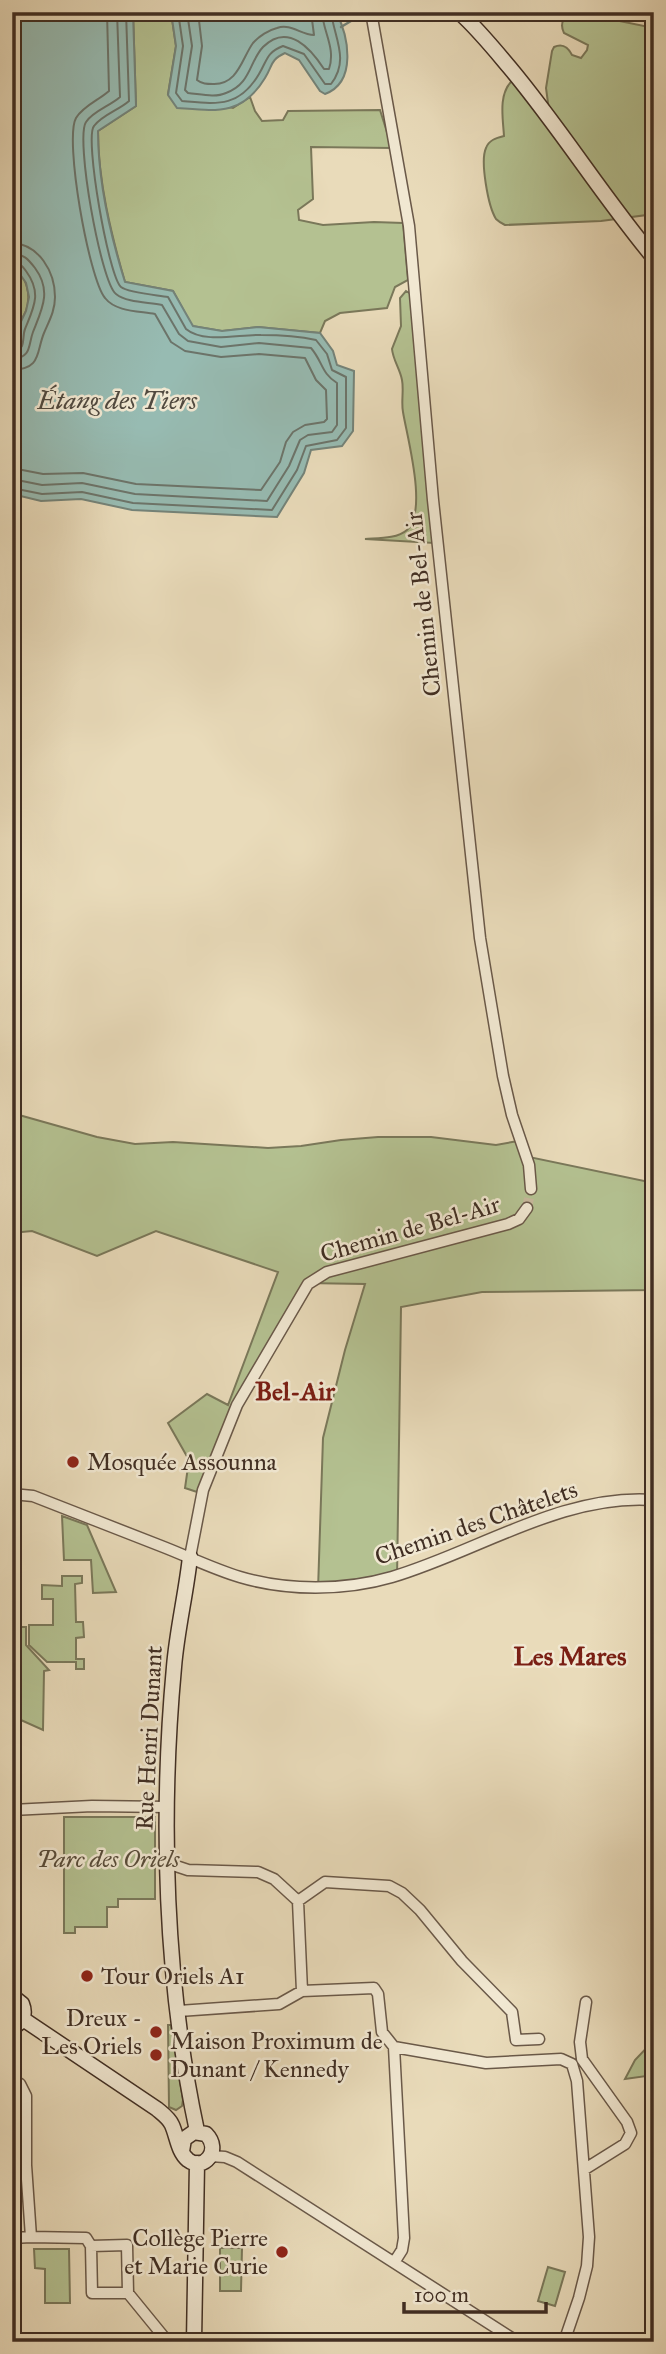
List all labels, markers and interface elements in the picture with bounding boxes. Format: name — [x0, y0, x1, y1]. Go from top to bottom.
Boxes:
water label: Étang des Tiers — [36, 384, 197, 416]
street label: Chemin de Bel-Air — [398, 510, 448, 698]
street label: Chemin de Bel-Air — [317, 1189, 503, 1269]
district label: Bel-Air — [255, 1375, 336, 1407]
place label: Mosquée Assounna — [87, 1447, 278, 1477]
marker: Mosquée Assounna — [65, 1454, 81, 1470]
street label: Chemin des Châtelets — [371, 1474, 581, 1572]
district label: Les Mares — [514, 1640, 627, 1672]
street label: Rue Henri Dunant — [129, 1644, 169, 1831]
park label: Parc des Oriels — [37, 1844, 180, 1874]
place label: Tour Oriels A1 — [101, 1961, 245, 1991]
marker: Tour Oriels A1 — [79, 1968, 95, 1984]
place label: Dreux - Les Oriels — [41, 2003, 142, 2061]
marker: Dreux - Les Oriels — [148, 2024, 164, 2040]
place label: Maison Proximum de Dunant / Kennedy — [170, 2026, 383, 2084]
marker: Maison Proximum de Dunant / Kennedy — [148, 2047, 164, 2063]
place label: Collège Pierre et Marie Curie — [124, 2223, 268, 2281]
marker: Collège Pierre et Marie Curie — [274, 2244, 290, 2260]
scale bar — [404, 2270, 545, 2314]
text: 100 m — [414, 2282, 469, 2308]

